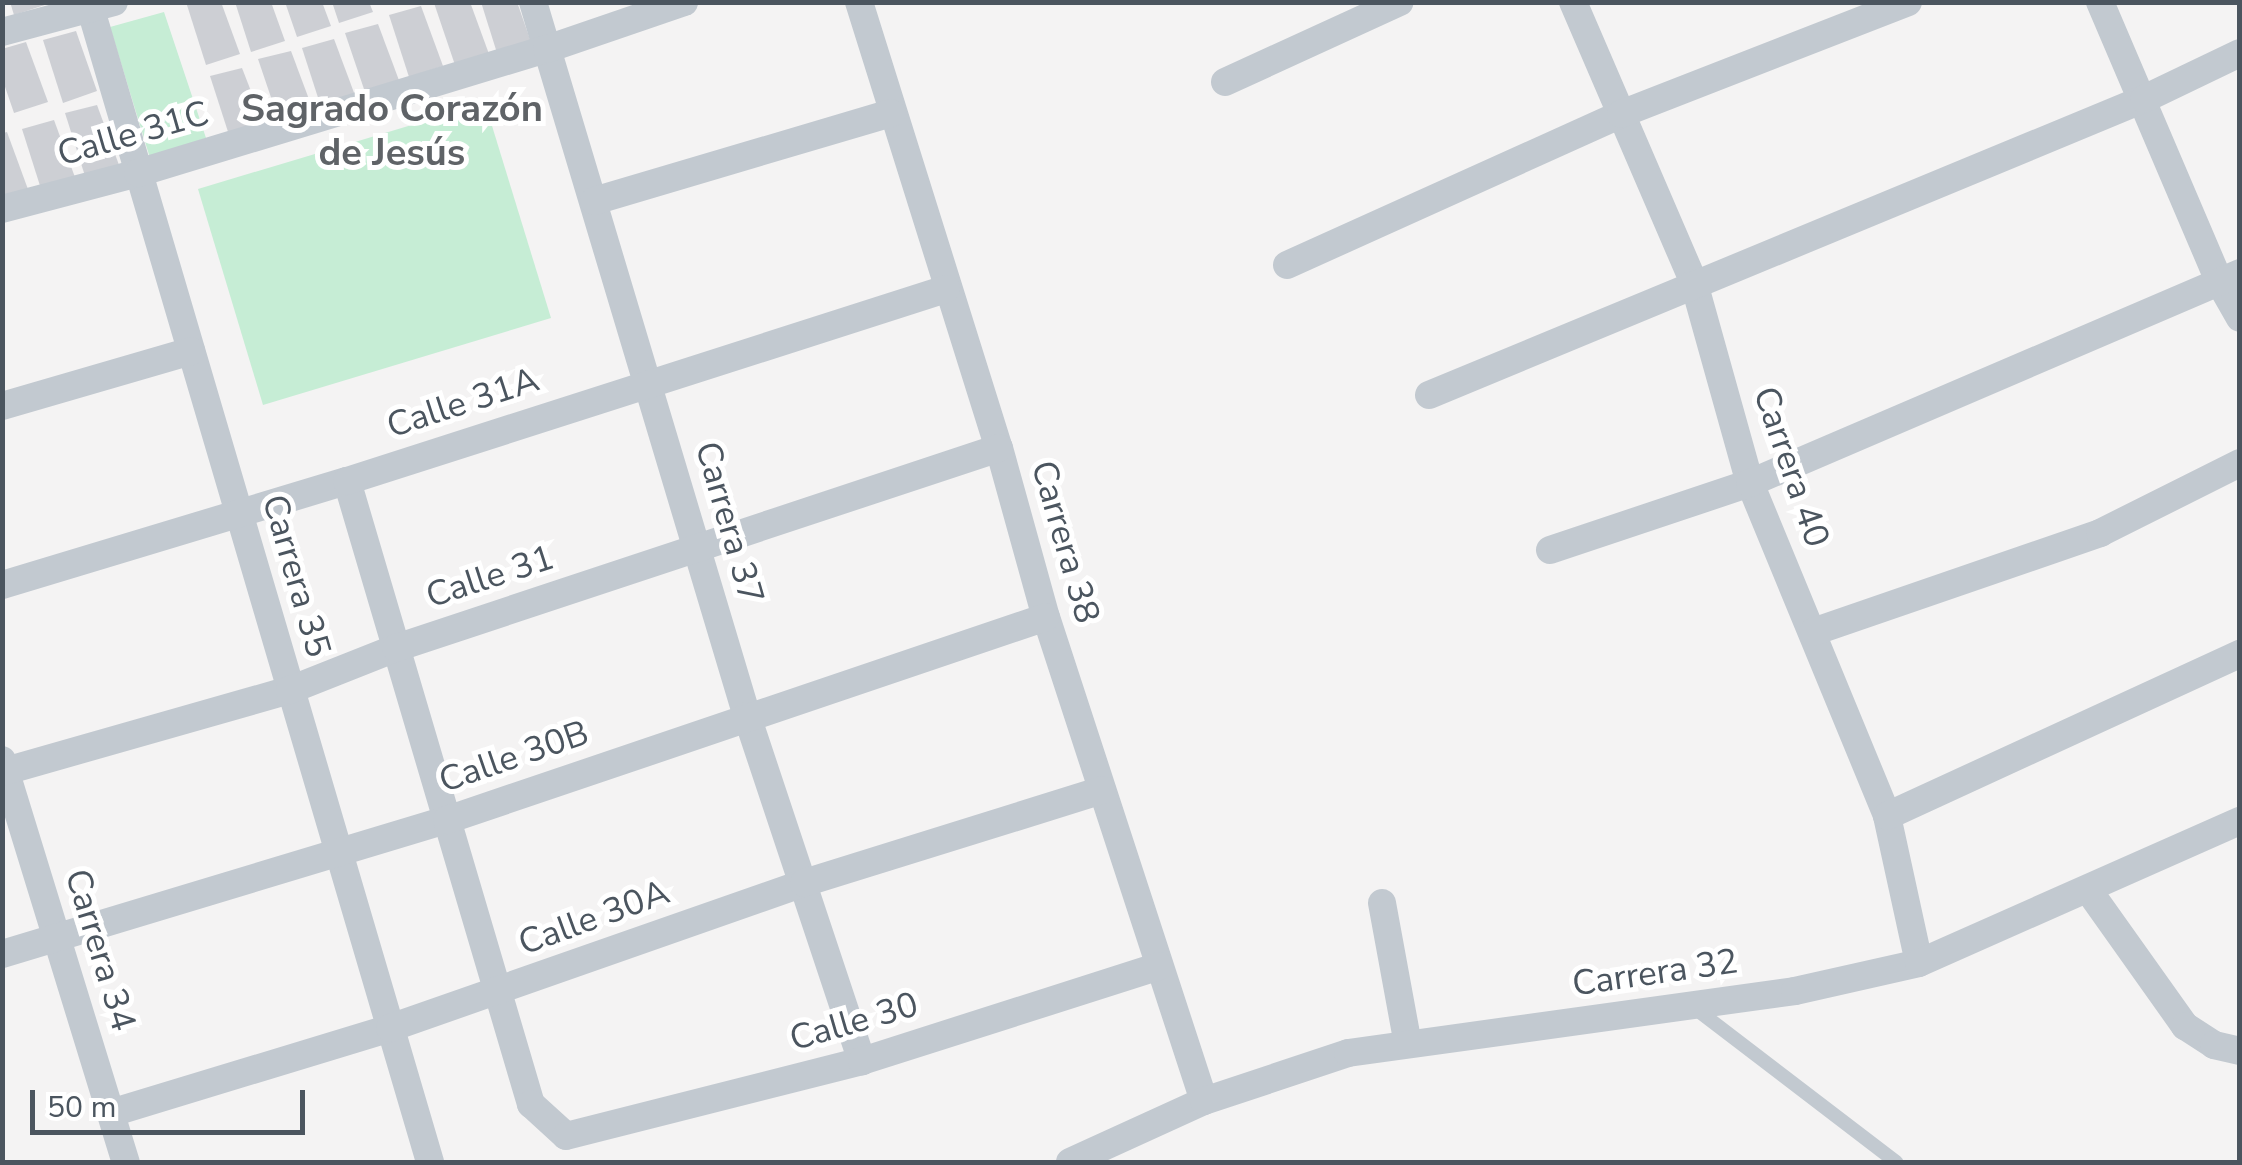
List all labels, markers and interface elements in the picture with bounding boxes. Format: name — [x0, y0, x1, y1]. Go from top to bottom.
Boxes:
district label: Sagrado Corazón de Jesús — [241, 86, 543, 175]
street label: Calle 31C — [53, 92, 213, 176]
street label: Calle 31A — [382, 359, 544, 447]
street label: Carrera 40 — [1744, 381, 1838, 553]
street label: Carrera 37 — [686, 437, 772, 609]
street label: Carrera 38 — [1022, 456, 1108, 628]
street label: Carrera 35 — [253, 490, 339, 662]
street label: Calle 31 — [421, 537, 559, 617]
street label: Calle 30B — [434, 712, 594, 802]
street label: Carrera 34 — [56, 864, 144, 1036]
street label: Calle 30A — [513, 871, 675, 965]
street label: Carrera 32 — [1569, 941, 1741, 1005]
street label: Calle 30 — [785, 984, 923, 1060]
scale bar — [35, 1070, 310, 1132]
text: 50 m — [47, 1087, 116, 1128]

